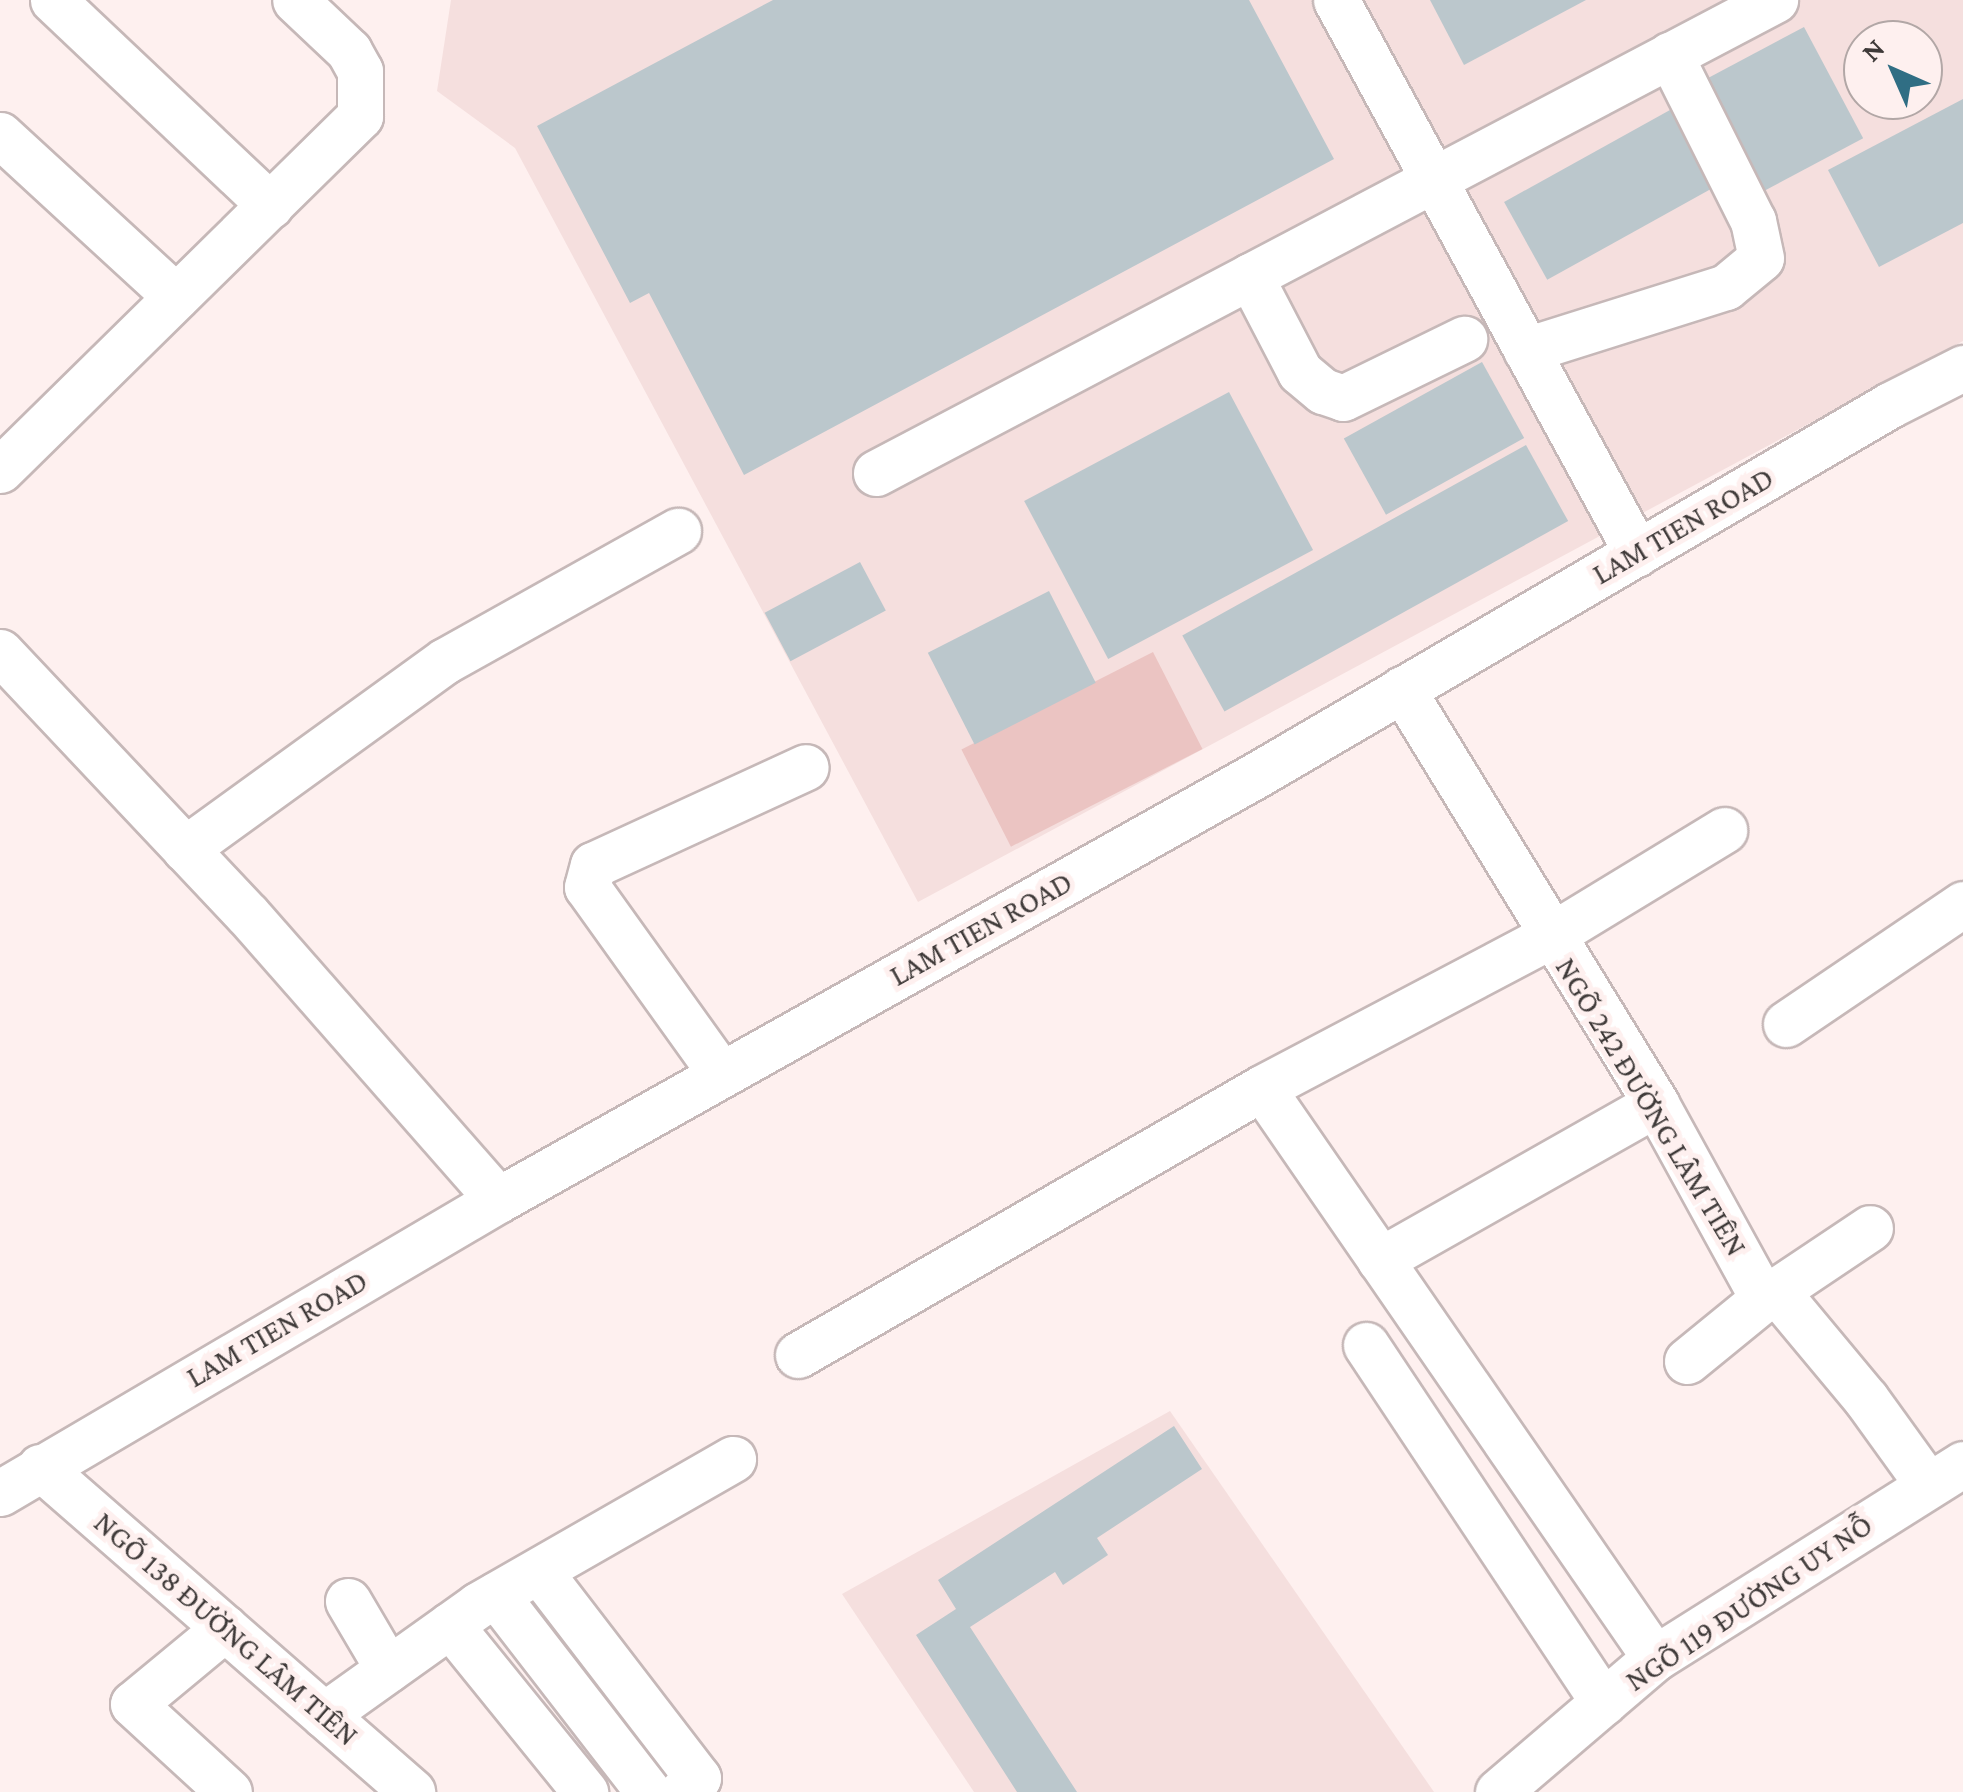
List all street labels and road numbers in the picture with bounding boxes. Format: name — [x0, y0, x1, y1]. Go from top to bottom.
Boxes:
street label: LAM TIEN ROAD — [1586, 460, 1780, 592]
street label: LAM TIEN ROAD — [884, 864, 1078, 994]
street label: NGÕ 242 ĐƯỜNG LÂM TIÊN — [1548, 951, 1754, 1263]
street label: LAM TIEN ROAD — [180, 1263, 374, 1395]
street label: NGÕ 138 ĐƯỜNG LÂM TIÊN — [87, 1504, 365, 1754]
street label: NGÕ 119 ĐƯỜNG UY NỖ — [1619, 1507, 1879, 1699]

